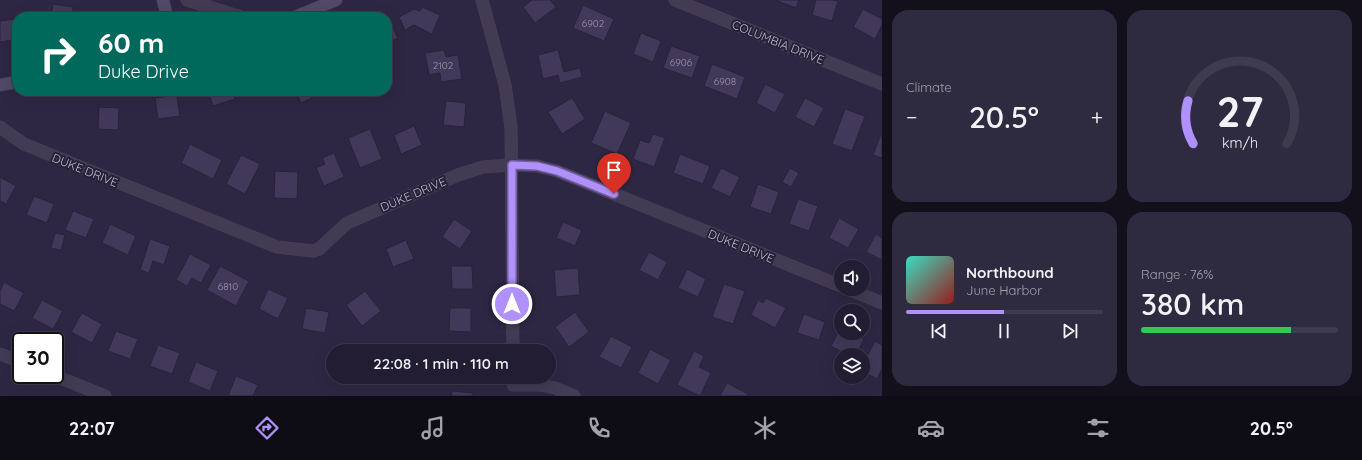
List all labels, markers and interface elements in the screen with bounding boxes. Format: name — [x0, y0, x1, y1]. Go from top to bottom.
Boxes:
house number: 6902 — [582, 17, 605, 30]
street label: COLUMBIA DRIVE — [730, 17, 826, 67]
text: 60 m — [98, 25, 164, 60]
icon: right — [32, 28, 84, 80]
house number: 6906 — [670, 56, 693, 69]
house number: 2102 — [433, 59, 454, 72]
text: Duke Drive — [98, 60, 189, 83]
house number: 6908 — [714, 75, 736, 88]
text: Climate — [906, 79, 952, 95]
text: 27 — [1216, 85, 1263, 137]
text: 20.5° — [969, 98, 1039, 136]
text: − — [906, 103, 917, 131]
text: + — [1091, 103, 1103, 131]
text: km/h — [1221, 134, 1258, 152]
street label: DUKE DRIVE — [50, 150, 120, 190]
pin — [597, 153, 631, 194]
icon: arrive — [603, 159, 625, 181]
street label: DUKE DRIVE — [378, 173, 448, 215]
street label: DUKE DRIVE — [706, 226, 776, 266]
map controls — [834, 260, 870, 384]
button: sound — [834, 260, 870, 296]
text: Northbound — [966, 263, 1054, 282]
text: Range · 76% — [1141, 266, 1213, 282]
house number: 6810 — [218, 280, 238, 293]
text: June Harbor — [966, 282, 1042, 298]
position arrow — [491, 283, 533, 325]
text: 380 km — [1141, 285, 1244, 323]
button: search — [834, 304, 870, 340]
icon: previous — [928, 320, 950, 342]
icon: pause — [993, 320, 1015, 342]
icon: next — [1059, 320, 1081, 342]
speed limit sign: 30 — [12, 332, 64, 384]
button: layers — [834, 348, 870, 384]
text: 22:08 · 1 min · 110 m — [373, 354, 509, 373]
icon: directions — [253, 414, 281, 442]
icon: music — [419, 414, 447, 442]
icon: phone — [585, 414, 613, 442]
icon: climate — [751, 414, 779, 442]
icon: car — [917, 414, 945, 442]
icon: filters — [1084, 414, 1112, 442]
text: 22:07 — [69, 417, 115, 440]
text: 20.5° — [1250, 417, 1293, 440]

